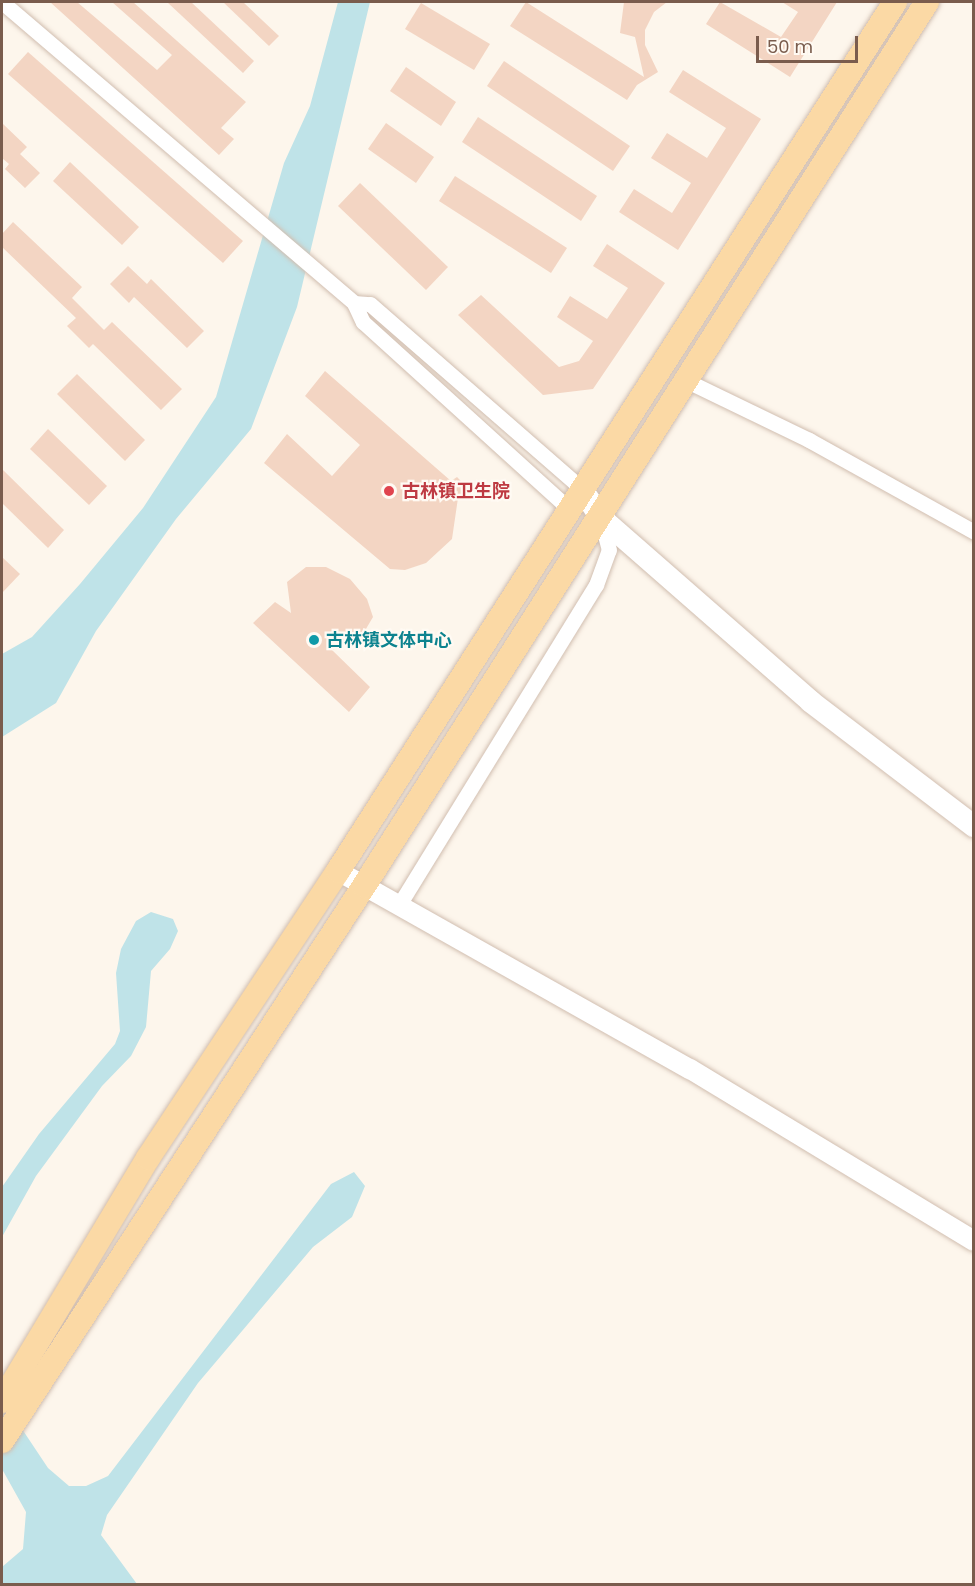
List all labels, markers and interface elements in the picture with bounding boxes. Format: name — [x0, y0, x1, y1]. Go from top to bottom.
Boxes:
scale bar — [759, 24, 861, 62]
text: 50 m — [767, 34, 813, 59]
place label: 古林镇卫生院 — [402, 480, 510, 502]
marker: 古林镇卫生院 — [380, 482, 398, 500]
place label: 古林镇文体中心 — [326, 629, 452, 651]
marker: 古林镇文体中心 — [307, 633, 321, 647]

